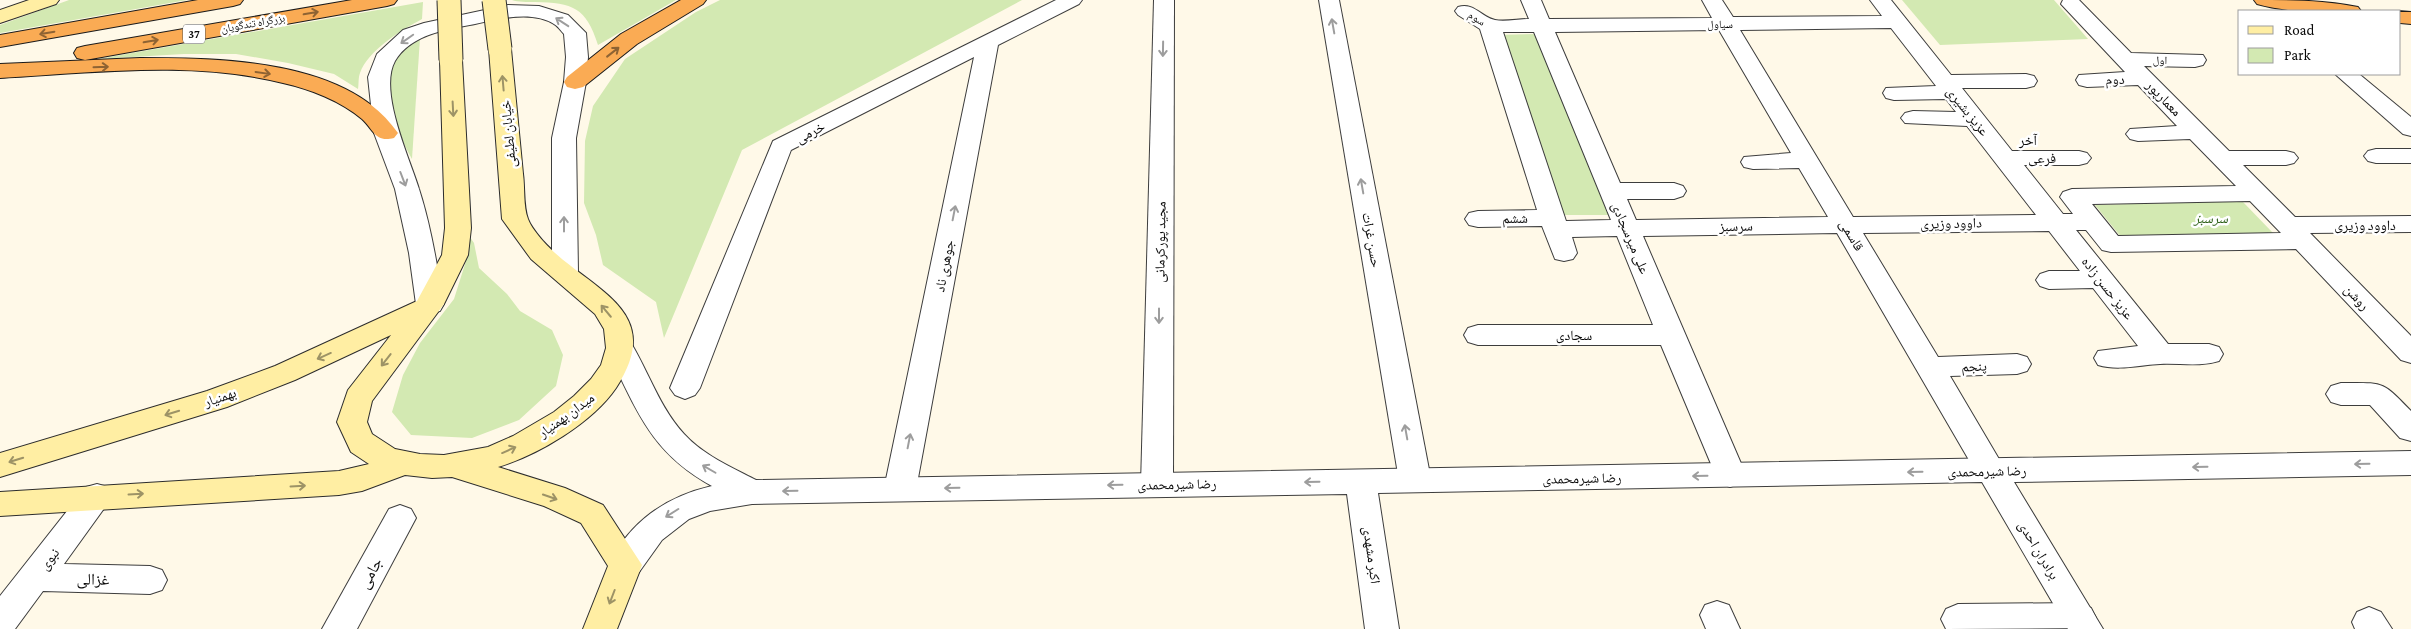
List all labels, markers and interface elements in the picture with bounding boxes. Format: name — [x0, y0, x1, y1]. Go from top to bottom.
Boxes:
one-way arrow — [303, 8, 319, 18]
street label: سوم — [1466, 8, 1488, 29]
legend — [2238, 10, 2401, 75]
street label: بزرگراه تندگویان — [220, 11, 286, 36]
one-way arrow — [556, 16, 570, 26]
street label: سیاول — [1707, 18, 1733, 31]
one-way arrow — [1328, 19, 1338, 35]
text: Road — [2284, 22, 2315, 38]
road number: 37 — [183, 24, 205, 44]
one-way arrow — [39, 28, 55, 38]
one-way arrow — [400, 34, 414, 44]
one-way arrow — [143, 36, 159, 46]
one-way arrow — [1158, 40, 1168, 56]
one-way arrow — [606, 46, 619, 57]
text: Park — [2284, 47, 2311, 63]
street label: اول — [2153, 54, 2167, 67]
one-way arrow — [93, 62, 109, 71]
one-way arrow — [255, 68, 271, 78]
street label: دوم — [2105, 71, 2125, 89]
one-way arrow — [498, 75, 508, 91]
street label: معمارپور — [2142, 76, 2185, 120]
street label: عزیز بشیری — [1943, 83, 1993, 139]
street label: خیابان لطیفی — [497, 99, 520, 168]
one-way arrow — [448, 100, 457, 116]
street label: خرمی — [793, 118, 828, 147]
street label: آخر — [2018, 132, 2037, 149]
street label: فرعی — [2028, 150, 2056, 167]
one-way arrow — [399, 171, 408, 186]
one-way arrow — [1357, 179, 1366, 195]
street label: علی میرسجادی — [1608, 200, 1653, 277]
street label: مجید پورکرمانی — [1151, 201, 1170, 283]
one-way arrow — [950, 206, 960, 222]
street label: ششم — [1502, 210, 1528, 228]
park label: سرسبز — [2193, 210, 2229, 226]
street label: حسن غرات — [1358, 211, 1385, 269]
street label: داوود وزیری — [1920, 214, 1982, 233]
street label: قاسمی — [1836, 216, 1868, 254]
one-way arrow — [559, 217, 569, 233]
street label: داوود وزیری — [2334, 217, 2396, 234]
street label: سرسبز — [1718, 218, 1753, 235]
street label: جوهری ناد — [931, 239, 958, 294]
street label: عزیز حسن زاده — [2078, 253, 2137, 323]
street label: روشن — [2340, 281, 2373, 314]
one-way arrow — [600, 305, 611, 318]
one-way arrow — [1154, 308, 1164, 324]
street label: سجادی — [1556, 327, 1592, 344]
one-way arrow — [317, 352, 332, 361]
one-way arrow — [380, 353, 391, 366]
street label: پنجم — [1961, 358, 1987, 376]
street label: بهمنیار — [201, 384, 239, 411]
street label: میدان بهمنیار — [534, 389, 598, 442]
one-way arrow — [164, 409, 180, 418]
one-way arrow — [1401, 425, 1410, 441]
one-way arrow — [905, 434, 915, 450]
one-way arrow — [501, 445, 516, 455]
one-way arrow — [8, 455, 24, 465]
one-way arrow — [2355, 459, 2371, 469]
street label: رضا شیرمحمدی — [1947, 462, 2027, 481]
one-way arrow — [2192, 462, 2208, 472]
one-way arrow — [702, 464, 717, 474]
one-way arrow — [1907, 467, 1924, 477]
street label: رضا شیرمحمدی — [1542, 469, 1622, 488]
one-way arrow — [1692, 471, 1708, 480]
street label: رضا شیرمحمدی — [1137, 475, 1217, 494]
one-way arrow — [1305, 477, 1321, 487]
one-way arrow — [290, 481, 306, 490]
one-way arrow — [1107, 481, 1123, 490]
one-way arrow — [945, 483, 961, 493]
one-way arrow — [782, 486, 798, 496]
one-way arrow — [128, 490, 144, 499]
one-way arrow — [542, 493, 558, 502]
one-way arrow — [666, 509, 680, 519]
street label: برادران احدی — [2014, 518, 2063, 583]
street label: اکبر مشهدی — [1359, 525, 1384, 585]
street label: نبوی — [36, 545, 63, 574]
street label: جامی — [355, 555, 387, 592]
street label: غزالی — [76, 570, 110, 590]
one-way arrow — [607, 589, 616, 604]

